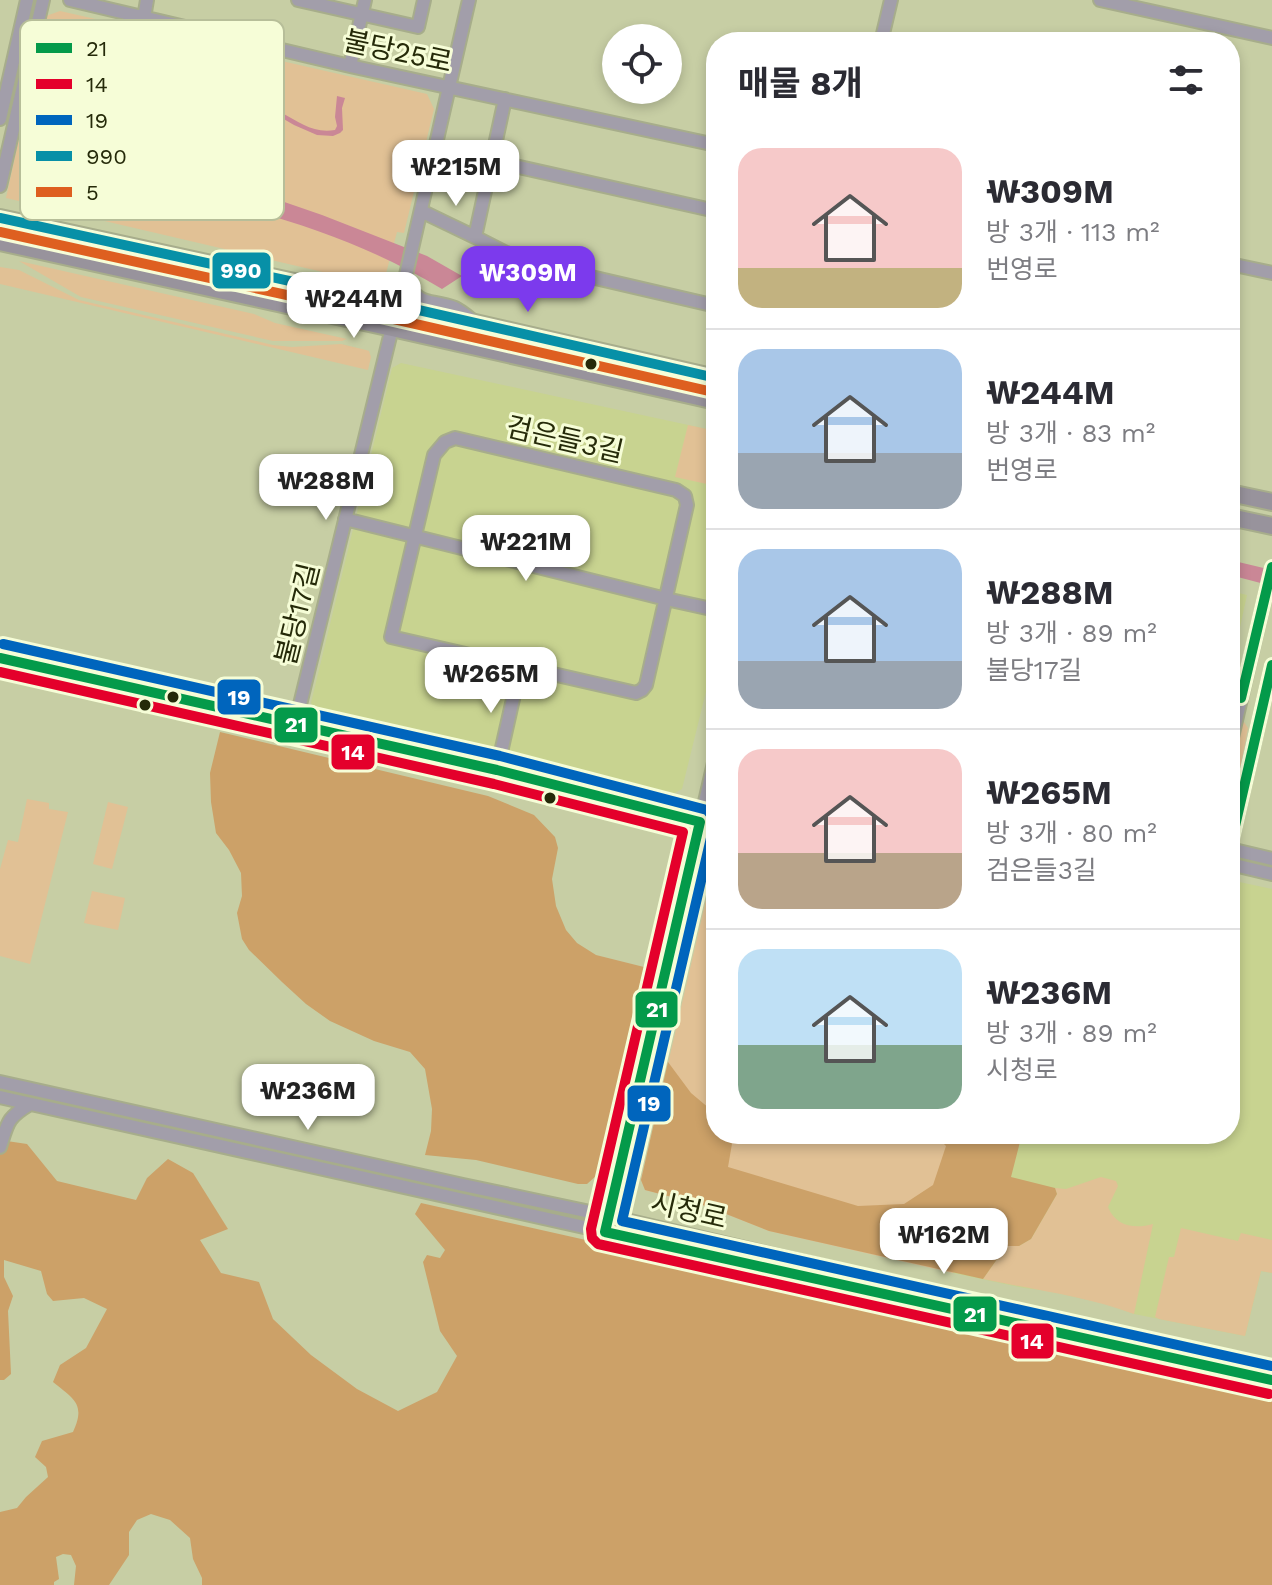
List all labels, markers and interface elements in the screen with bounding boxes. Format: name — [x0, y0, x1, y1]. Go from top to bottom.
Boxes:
legend — [20, 20, 284, 220]
street label: 불당25로 — [341, 24, 455, 79]
map controls — [602, 24, 682, 104]
button: locate — [602, 24, 682, 104]
text: 21 — [86, 36, 107, 61]
icon: filters — [1164, 58, 1208, 102]
text: 매물 8개 — [738, 63, 863, 103]
text: 14 — [86, 72, 108, 97]
text: 19 — [86, 108, 108, 133]
pin: ₩215M — [400, 140, 512, 208]
text: 990 — [86, 144, 127, 169]
text: ₩215M — [410, 151, 502, 181]
text: ₩309M — [986, 171, 1114, 211]
text: 5 — [86, 180, 99, 205]
icon: home — [802, 180, 898, 276]
text: 방 3개 · 113 m² — [986, 217, 1160, 247]
pin: ₩309M — [472, 246, 584, 314]
line badge: 990 — [211, 251, 272, 290]
text: 번영로 — [986, 254, 1058, 284]
text: ₩309M — [479, 257, 577, 287]
text: 990 — [220, 258, 262, 283]
pin: ₩244M — [298, 272, 410, 340]
text: ₩244M — [305, 283, 403, 313]
unlabelled marker — [583, 356, 599, 372]
text: ₩244M — [986, 372, 1115, 412]
icon: home — [802, 381, 898, 477]
street label: 검은들3길 — [503, 410, 627, 469]
text: 방 3개 · 83 m² — [986, 418, 1155, 448]
pin: ₩288M — [270, 454, 382, 522]
text: 번영로 — [986, 455, 1058, 485]
text: ₩288M — [277, 465, 375, 495]
pin: ₩221M — [470, 515, 582, 583]
text: ₩221M — [480, 526, 572, 556]
street label: 불당17길 — [269, 560, 326, 669]
text: ₩288M — [986, 572, 1114, 612]
icon: home — [802, 581, 898, 677]
text: 방 3개 · 89 m² — [986, 618, 1157, 648]
pin: ₩265M — [435, 647, 547, 715]
text: 불당17길 — [986, 655, 1083, 685]
text: ₩265M — [443, 658, 539, 688]
line badge: 19 — [216, 678, 262, 716]
text: 19 — [227, 685, 251, 710]
unlabelled marker — [165, 689, 181, 705]
unlabelled marker — [137, 697, 153, 713]
line badge: 21 — [273, 706, 319, 744]
text: 21 — [285, 712, 307, 737]
line badge: 14 — [330, 733, 376, 771]
text: 14 — [341, 740, 365, 765]
text: ₩265M — [986, 772, 1112, 812]
icon: home — [802, 781, 898, 877]
unlabelled marker — [542, 790, 558, 806]
text: 방 3개 · 80 m² — [986, 818, 1157, 848]
text: 검은들3길 — [986, 855, 1097, 885]
text: ₩236M — [986, 972, 1112, 1012]
icon: home — [802, 981, 898, 1077]
line badge: 21 — [634, 990, 679, 1029]
text: 21 — [646, 997, 668, 1022]
text: 방 3개 · 89 m² — [986, 1018, 1157, 1048]
text: 시청로 — [986, 1055, 1058, 1085]
pin: ₩236M — [252, 1064, 364, 1132]
text: ₩236M — [260, 1075, 356, 1105]
line badge: 19 — [626, 1084, 672, 1123]
text: 19 — [637, 1091, 661, 1116]
street label: 시청로 — [648, 1186, 730, 1235]
pin: ₩162M — [888, 1208, 1000, 1276]
text: ₩162M — [898, 1219, 990, 1249]
line badge: 21 — [952, 1295, 998, 1333]
text: 21 — [964, 1302, 986, 1327]
line badge: 14 — [1010, 1322, 1055, 1360]
text: 14 — [1020, 1329, 1044, 1354]

